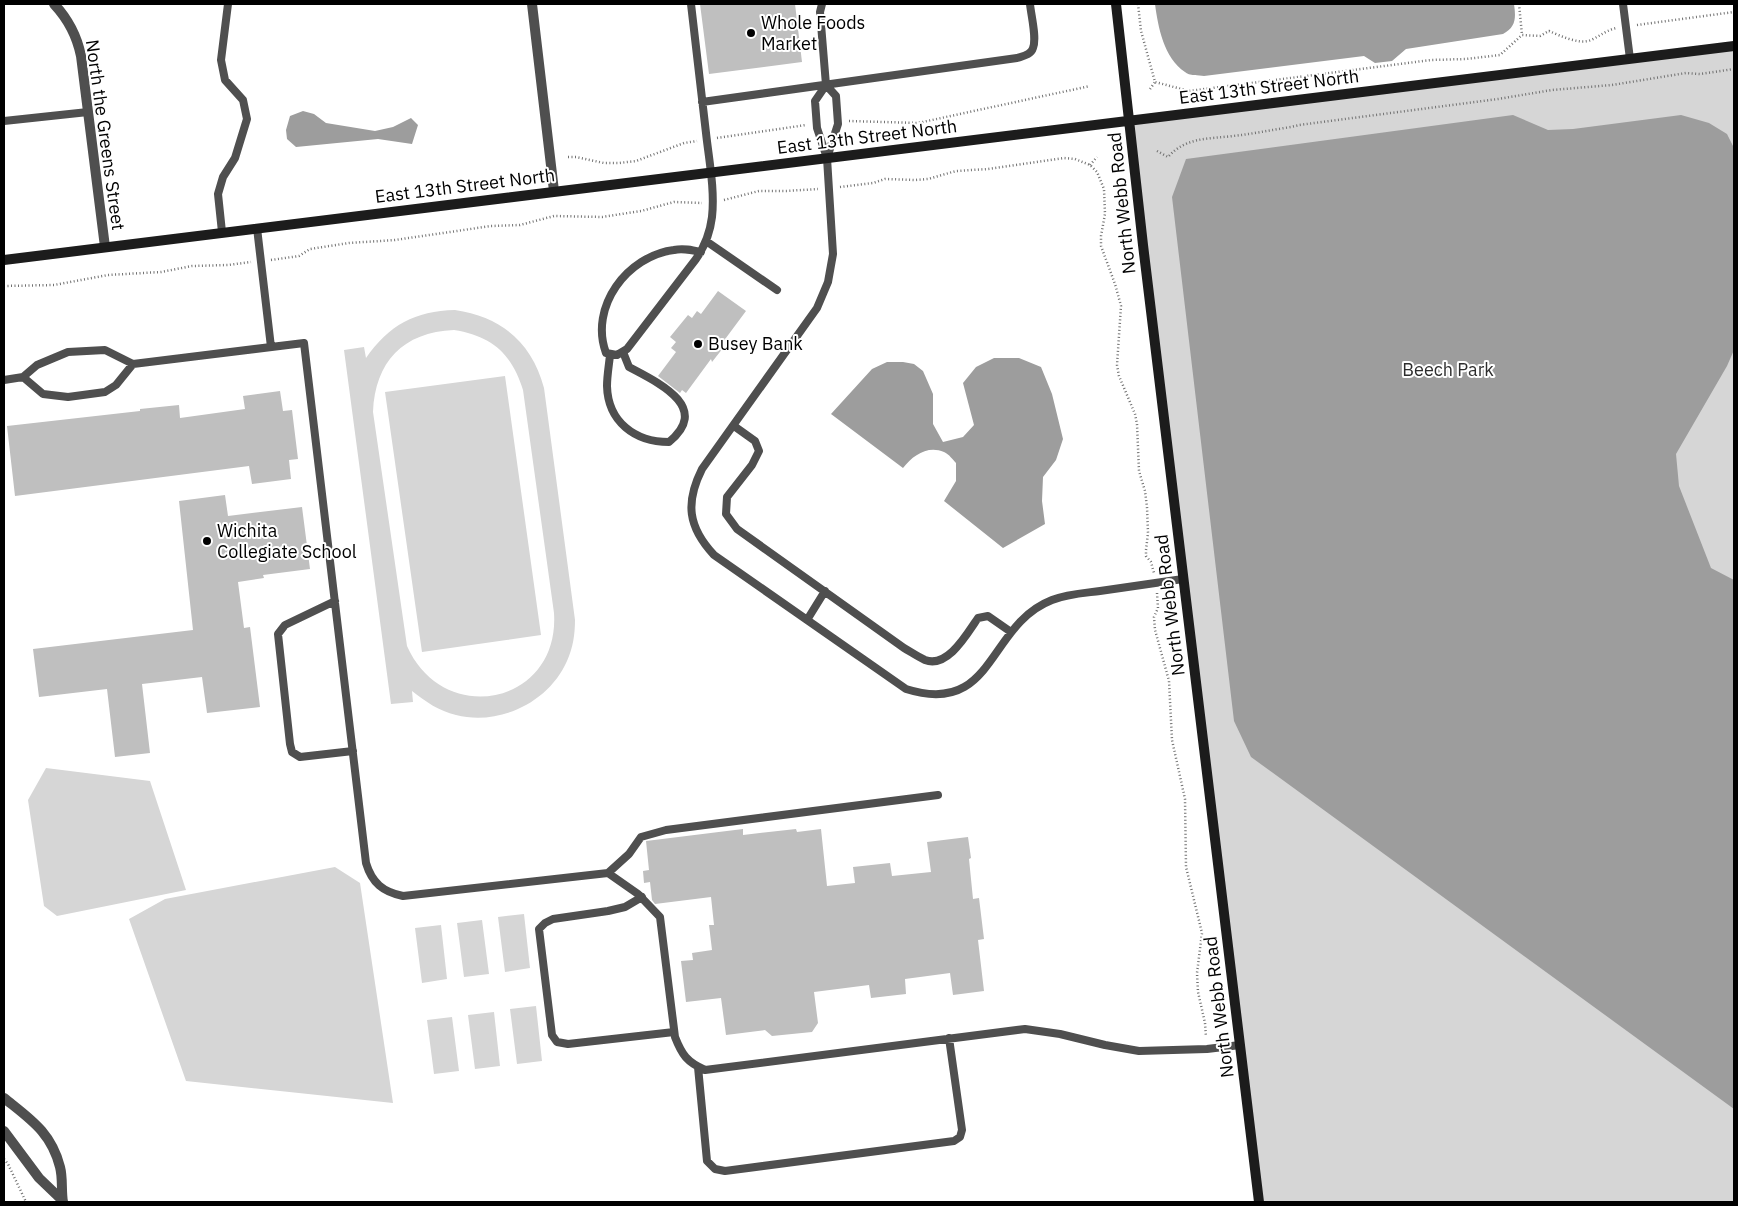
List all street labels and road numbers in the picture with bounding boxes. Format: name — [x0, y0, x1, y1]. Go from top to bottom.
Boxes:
street label: North the Greens Street — [81, 38, 130, 232]
street label: East 13th Street North — [1178, 64, 1360, 109]
street label: East 13th Street North — [776, 114, 958, 159]
street label: North Webb Road — [1103, 131, 1140, 275]
street label: East 13th Street North — [374, 163, 556, 208]
street label: North Webb Road — [1149, 533, 1190, 677]
street label: North Webb Road — [1198, 935, 1239, 1079]

